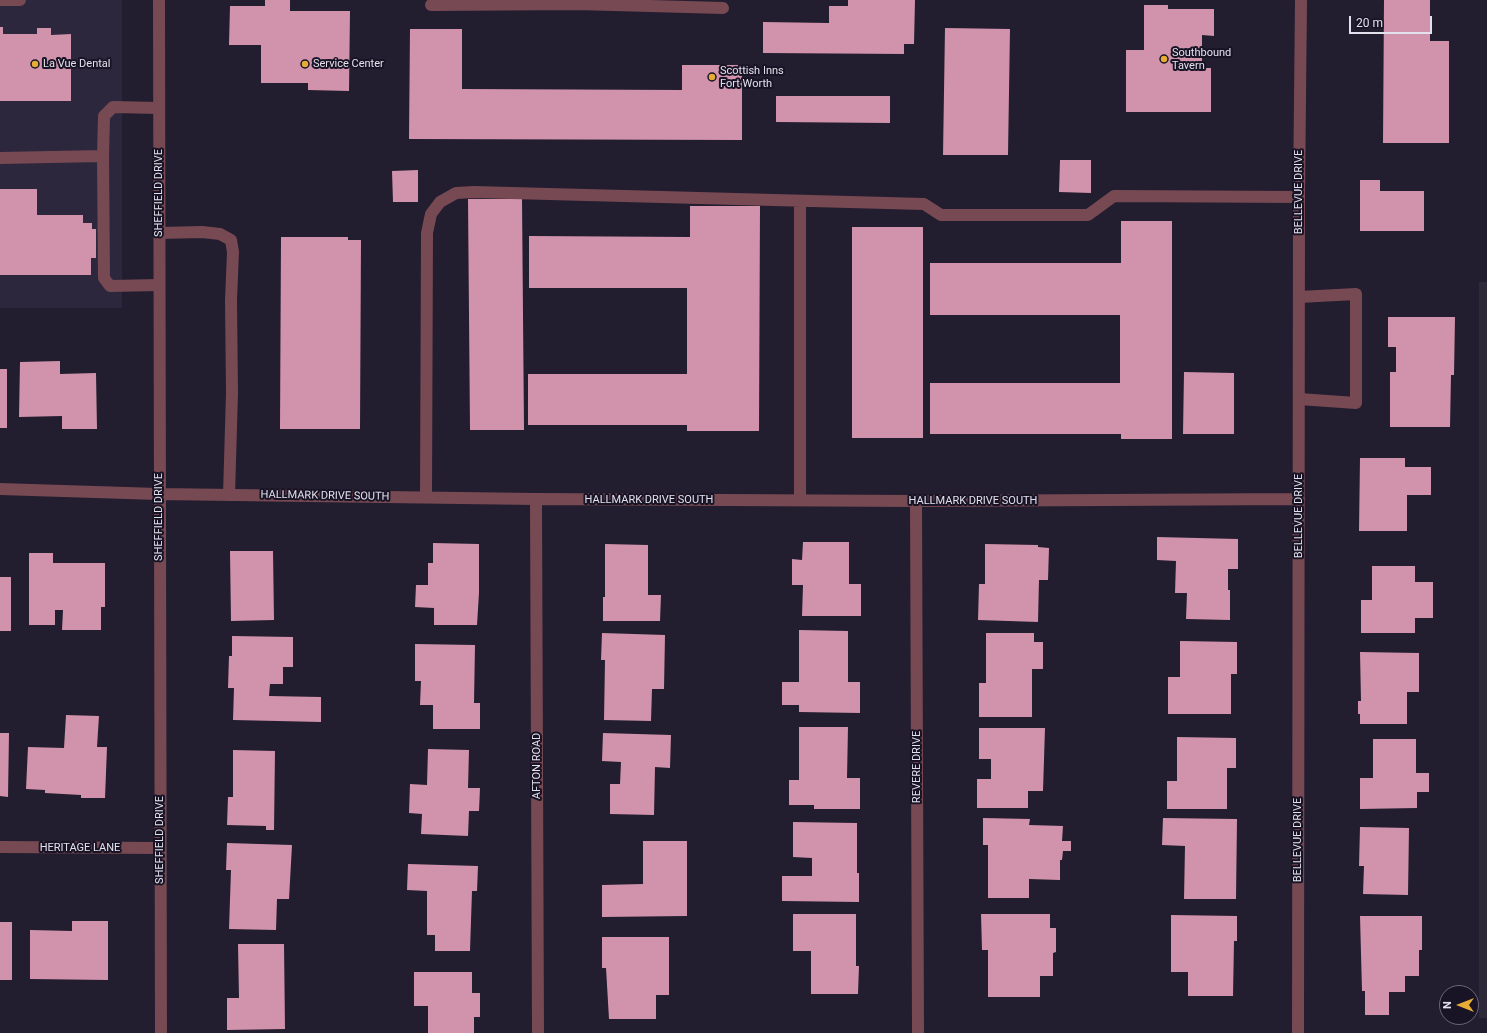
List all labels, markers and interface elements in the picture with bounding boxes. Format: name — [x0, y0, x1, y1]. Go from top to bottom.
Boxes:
scale bar — [1351, 8, 1434, 34]
text: 20 m — [1356, 16, 1383, 30]
place label: Southbound Tavern — [1172, 46, 1231, 72]
marker: Southbound Tavern — [1159, 54, 1169, 64]
place label: La Vue Dental — [43, 57, 110, 71]
place label: Service Center — [313, 57, 384, 71]
marker: La Vue Dental — [30, 59, 40, 69]
marker: Service Center — [300, 59, 310, 69]
place label: Scottish Inns Fort Worth — [720, 64, 784, 90]
marker: Scottish Inns Fort Worth — [707, 72, 717, 82]
street label: SHEFFIELD DRIVE — [152, 149, 166, 237]
street label: BELLEVUE DRIVE — [1292, 150, 1306, 234]
street label: SHEFFIELD DRIVE — [152, 473, 166, 561]
street label: BELLEVUE DRIVE — [1292, 474, 1306, 558]
street label: HALLMARK DRIVE SOUTH — [260, 488, 390, 504]
street label: HALLMARK DRIVE SOUTH — [585, 493, 713, 507]
street label: HALLMARK DRIVE SOUTH — [909, 494, 1037, 508]
street label: REVERE DRIVE — [910, 731, 924, 803]
street label: AFTON ROAD — [530, 733, 544, 799]
street label: SHEFFIELD DRIVE — [153, 796, 167, 884]
street label: BELLEVUE DRIVE — [1291, 798, 1305, 882]
street label: HERITAGE LANE — [40, 841, 120, 855]
north arrow — [1439, 985, 1479, 1025]
text: N — [1441, 1001, 1454, 1009]

